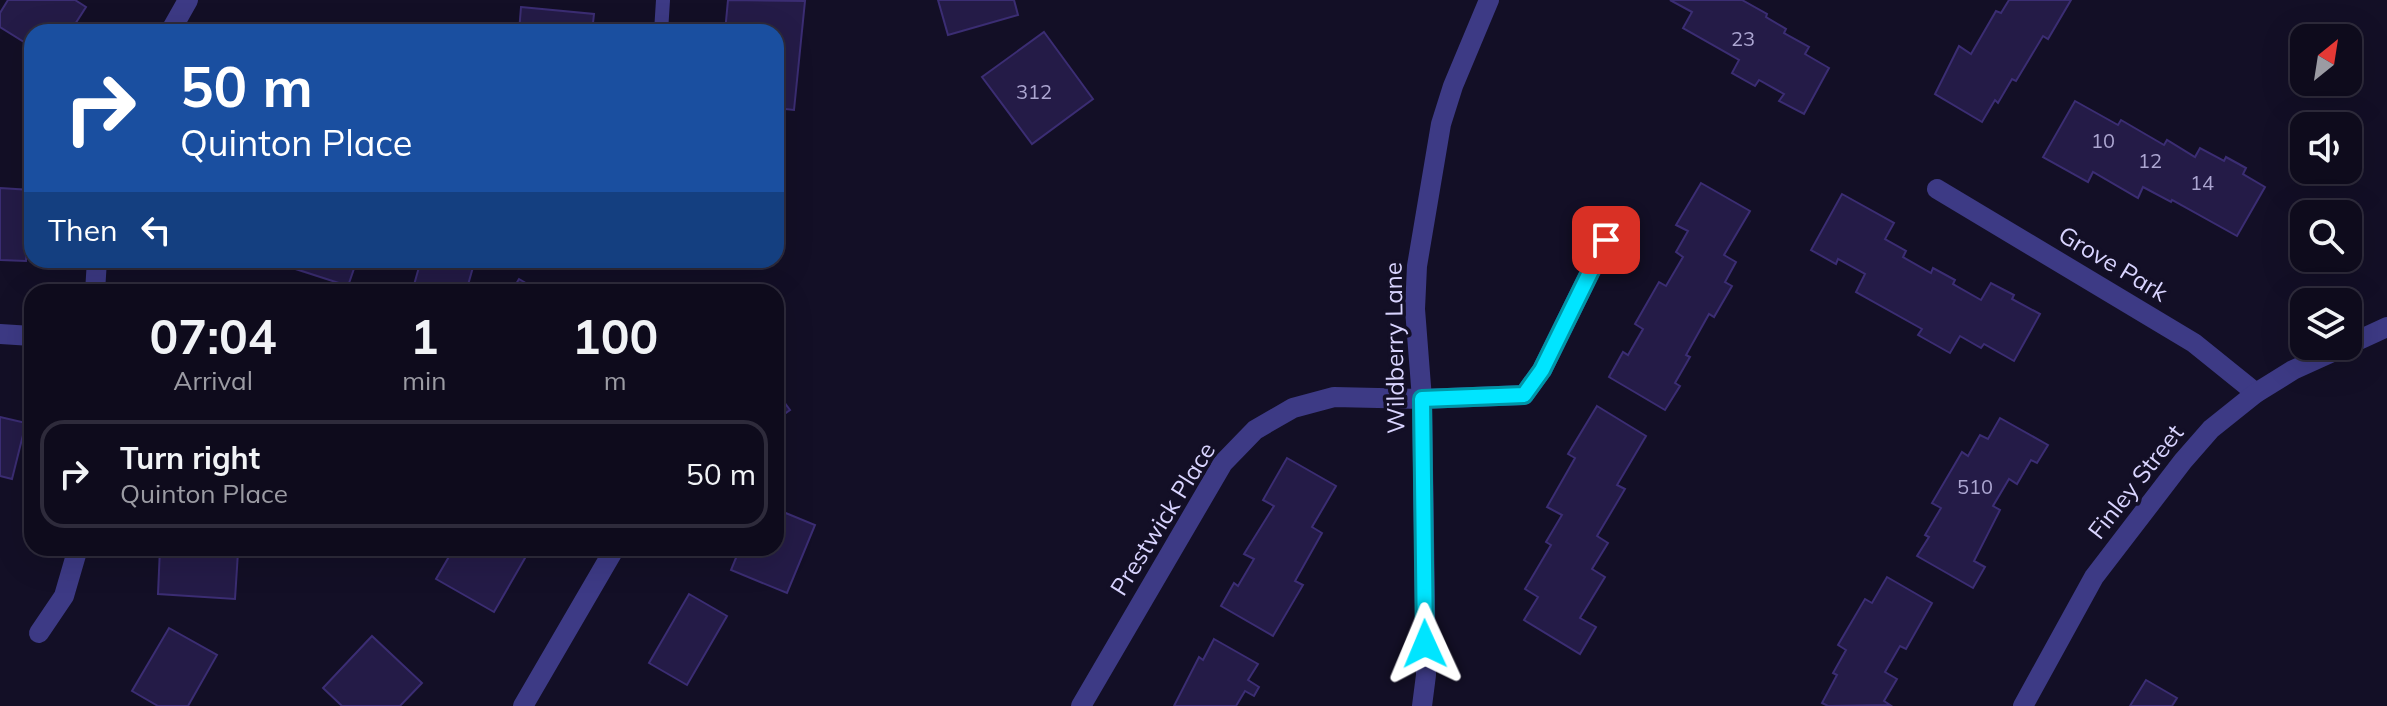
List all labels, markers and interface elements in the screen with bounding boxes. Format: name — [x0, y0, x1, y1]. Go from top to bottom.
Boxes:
north arrow — [2290, 24, 2362, 96]
map controls — [2290, 24, 2362, 360]
house number: 23 — [1731, 26, 1755, 51]
text: 50 m — [180, 51, 313, 121]
icon: right — [48, 56, 152, 160]
house number: 312 — [1016, 79, 1052, 104]
button: sound — [2290, 112, 2362, 184]
text: Quinton Place — [180, 120, 412, 165]
house number: 10 — [2091, 128, 2115, 153]
house number: 12 — [2138, 148, 2162, 173]
house number: 14 — [2190, 170, 2214, 195]
button: search — [2290, 200, 2362, 272]
pin — [1572, 206, 1640, 274]
icon: left — [134, 208, 178, 252]
text: Then — [48, 211, 118, 249]
icon: arrive — [1584, 218, 1628, 262]
street label: Grove Park — [2053, 219, 2174, 308]
street label: Wildberry Lane — [1378, 262, 1410, 434]
button: layers — [2290, 288, 2362, 360]
text: 07:04 — [150, 306, 277, 366]
text: 1 — [410, 306, 439, 366]
text: 100 — [572, 306, 658, 366]
text: Arrival — [173, 364, 253, 397]
text: min — [402, 364, 446, 397]
text: m — [604, 364, 627, 397]
street label: Finley Street — [2081, 418, 2189, 545]
street label: Prestwick Place — [1103, 436, 1221, 601]
text: Turn right — [120, 439, 260, 477]
icon: right — [52, 452, 96, 496]
text: 50 m — [686, 455, 756, 493]
house number: 510 — [1957, 474, 1993, 499]
text: Quinton Place — [120, 477, 288, 510]
position arrow — [1383, 602, 1467, 686]

